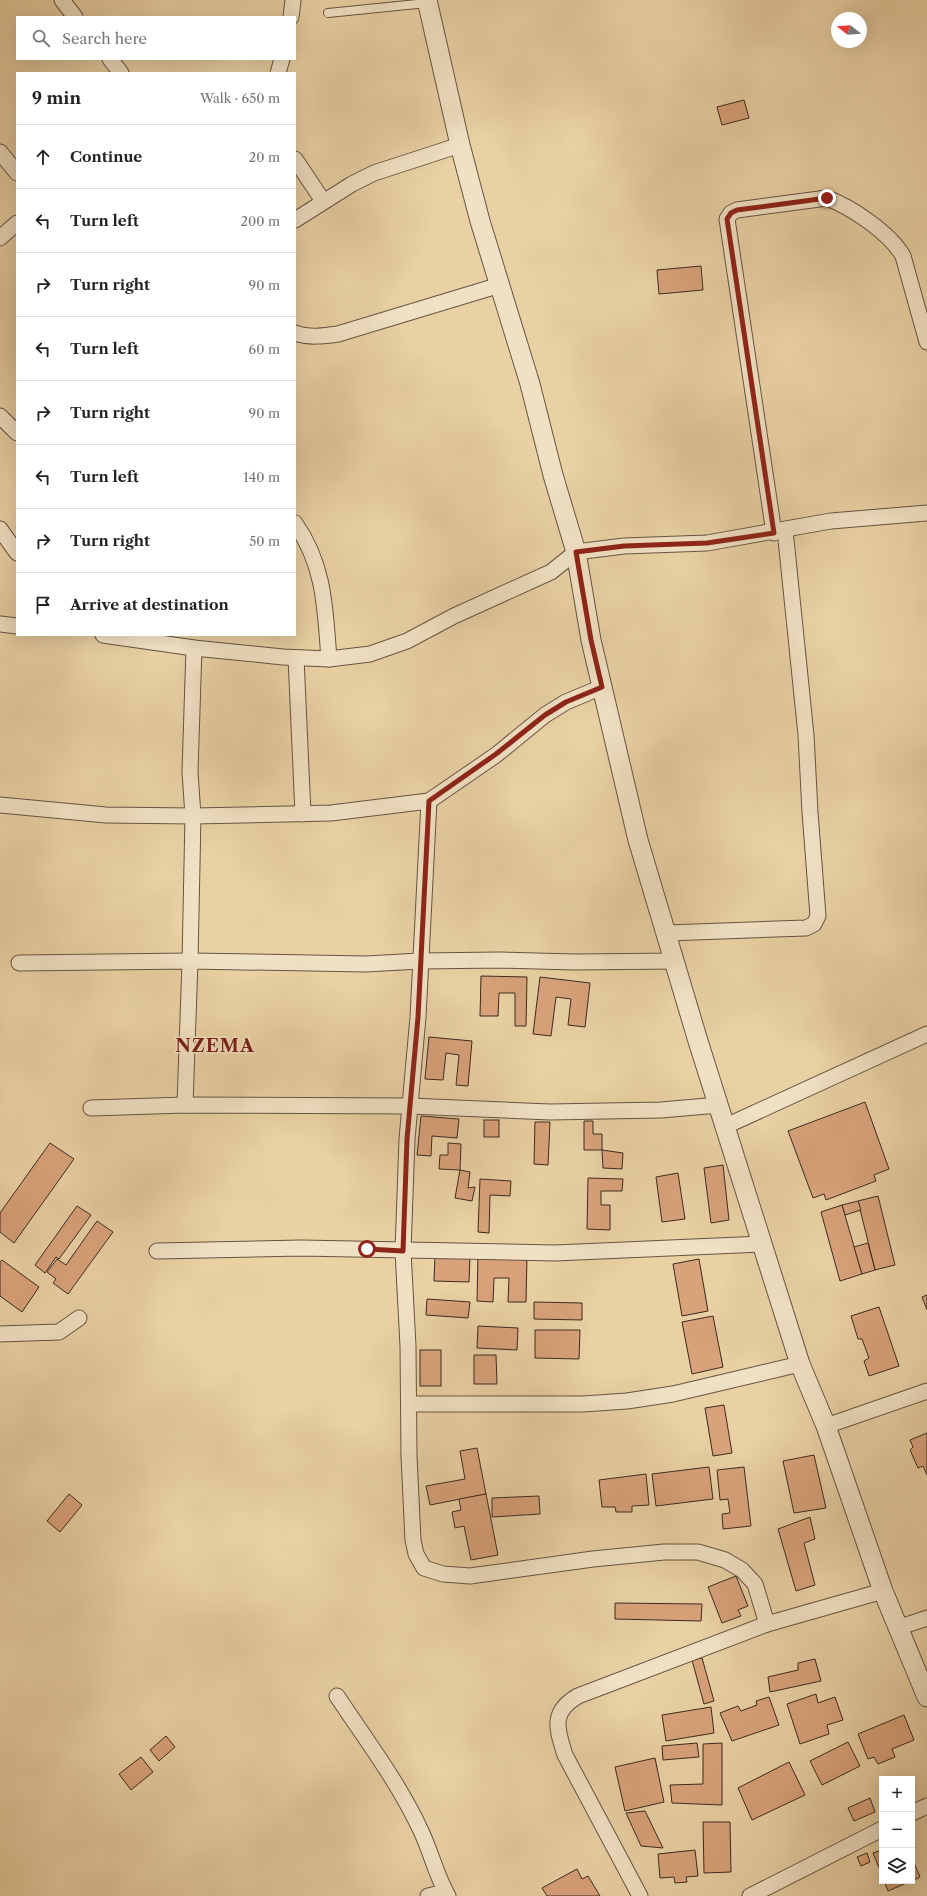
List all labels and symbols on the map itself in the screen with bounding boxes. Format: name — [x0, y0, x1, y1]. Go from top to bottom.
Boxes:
north arrow — [831, 12, 867, 48]
route end — [818, 189, 836, 207]
district label: NZEMA — [175, 1035, 255, 1057]
route start — [358, 1240, 376, 1258]

